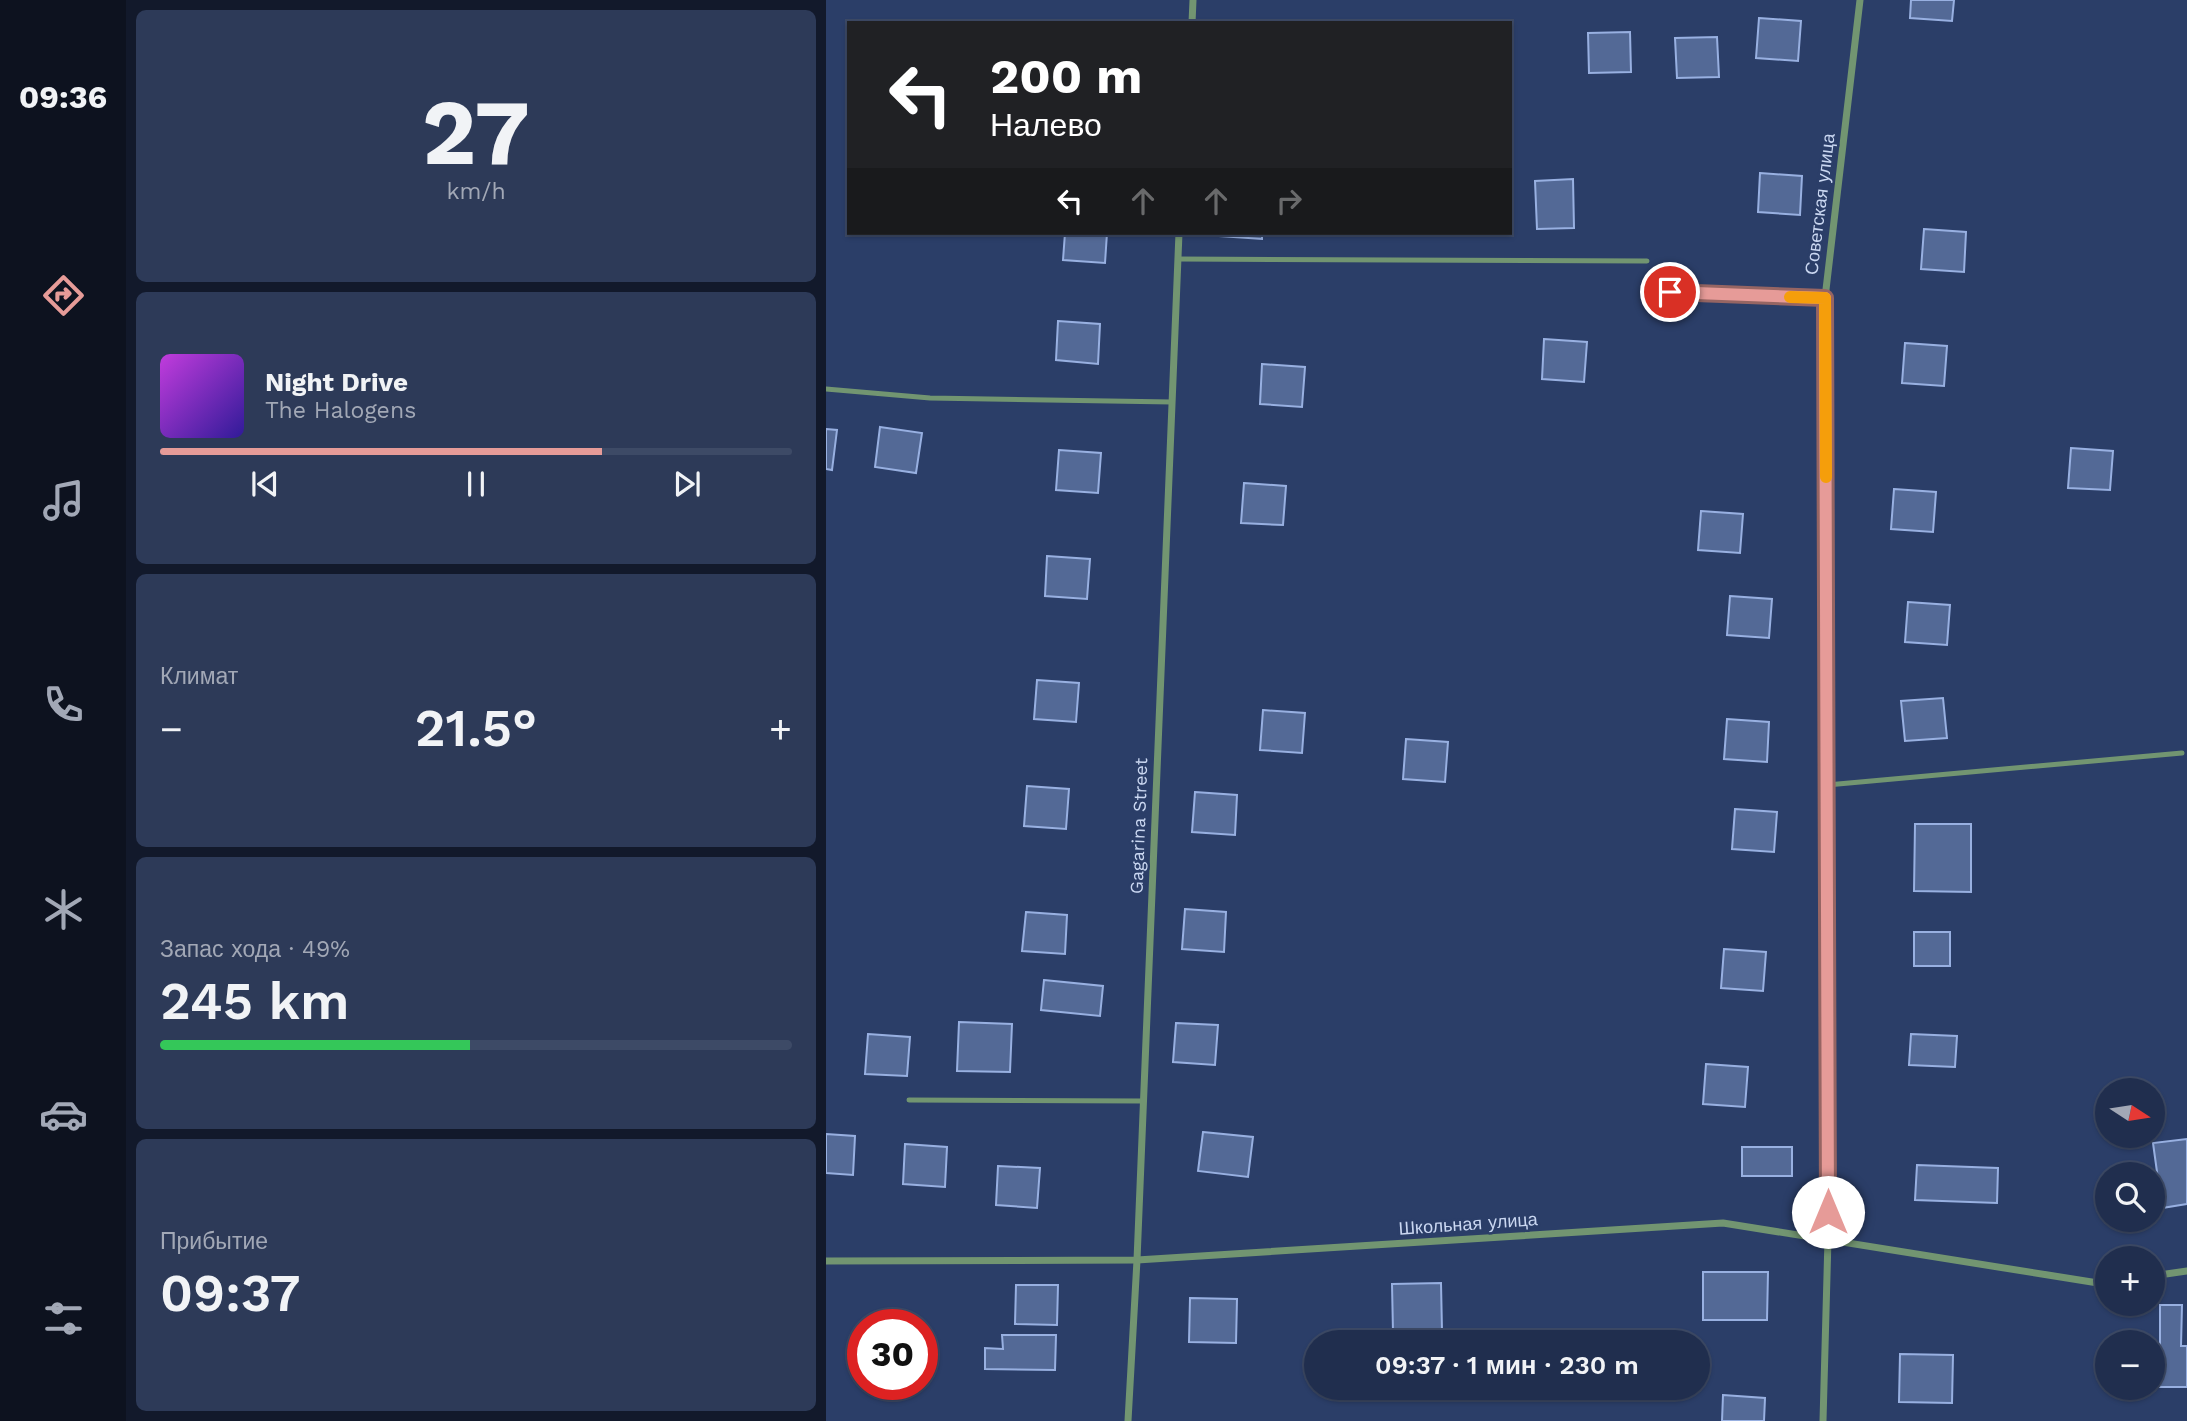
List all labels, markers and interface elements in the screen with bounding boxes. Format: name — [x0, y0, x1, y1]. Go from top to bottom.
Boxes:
text: 200 m — [990, 47, 1142, 105]
icon: left — [875, 49, 966, 140]
text: 09:36 — [19, 78, 107, 116]
text: 27 — [422, 79, 530, 186]
text: Налево — [990, 106, 1102, 144]
street label: Советская улица — [1800, 131, 1839, 276]
text: km/h — [446, 178, 506, 205]
icon: left — [1051, 182, 1089, 220]
icon: ahead — [1124, 182, 1162, 220]
icon: ahead — [1197, 182, 1235, 220]
icon: right — [1270, 182, 1308, 220]
pin — [1640, 262, 1700, 322]
icon: directions — [39, 271, 88, 320]
icon: arrive — [1651, 273, 1689, 311]
text: Night Drive — [265, 367, 408, 397]
text: The Halogens — [265, 397, 416, 424]
icon: previous — [246, 465, 284, 503]
icon: pause — [457, 465, 495, 503]
icon: next — [668, 465, 706, 503]
icon: music — [39, 476, 88, 525]
text: Климат — [160, 663, 238, 690]
icon: phone — [39, 680, 88, 729]
text: 21.5° — [415, 698, 537, 759]
text: − — [160, 707, 183, 751]
text: + — [769, 707, 792, 751]
street label: Gagarina Street — [1126, 757, 1151, 894]
icon: climate — [39, 885, 88, 934]
text: Запас хода · 49% — [160, 936, 350, 963]
text: 245 km — [160, 971, 349, 1032]
north arrow — [2095, 1078, 2165, 1148]
map controls — [2095, 1078, 2165, 1400]
icon: car — [39, 1090, 88, 1139]
button: search — [2095, 1162, 2165, 1232]
position arrow — [1791, 1175, 1865, 1249]
street label: Школьная улица — [1398, 1208, 1539, 1239]
text: Прибытие — [160, 1228, 268, 1255]
button: + — [2095, 1246, 2165, 1316]
text: 09:37 — [160, 1263, 300, 1324]
icon: filters — [39, 1294, 88, 1343]
speed limit sign: 30 — [847, 1309, 938, 1400]
button: − — [2095, 1330, 2165, 1400]
text: 09:37 · 1 мин · 230 m — [1375, 1350, 1639, 1380]

